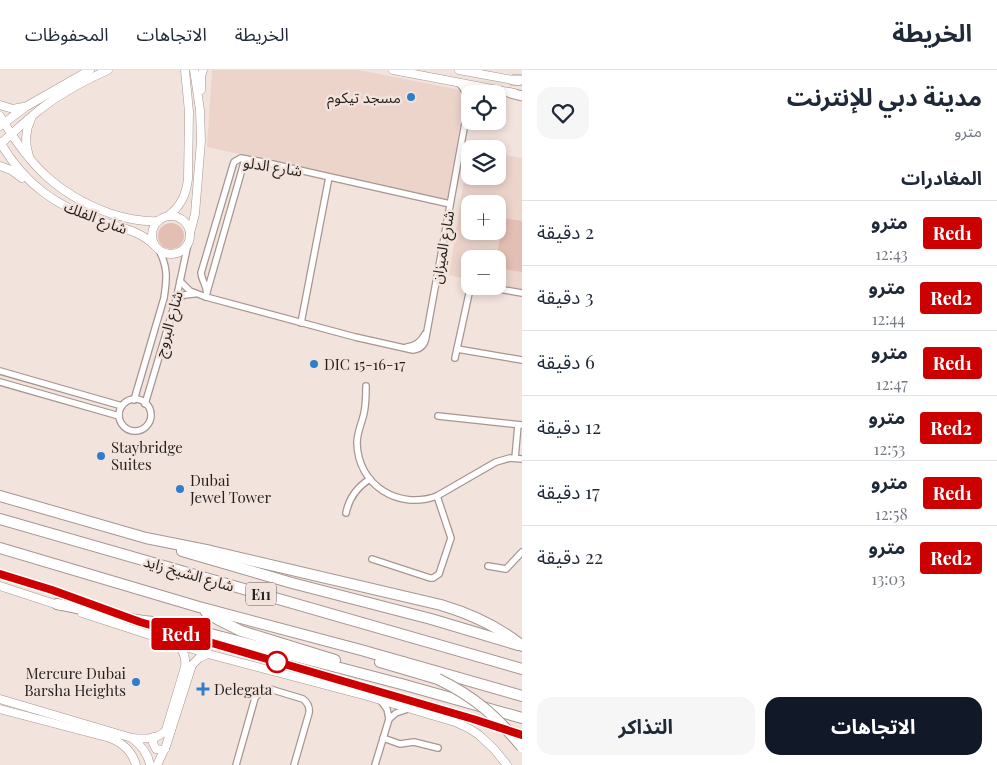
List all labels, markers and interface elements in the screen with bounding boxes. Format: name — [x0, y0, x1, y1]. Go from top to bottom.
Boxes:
text: الخريطة — [892, 16, 972, 48]
text: المحفوظات — [25, 22, 109, 46]
text: الاتجاهات — [137, 22, 207, 46]
text: الخريطة — [235, 22, 289, 46]
text: مدينة دبي للإنترنت — [787, 80, 982, 112]
map controls — [461, 85, 506, 295]
button: locate — [461, 85, 506, 130]
place label: مسجد تيكوم — [327, 87, 401, 109]
button: heart — [537, 87, 589, 139]
marker: مسجد تيكوم — [405, 91, 417, 103]
text: مترو — [954, 120, 982, 141]
button: layers — [461, 140, 506, 185]
street label: شارع الدلو — [242, 151, 304, 184]
text: المغادرات — [901, 164, 982, 190]
button: + — [461, 195, 506, 240]
street label: شارع الفلك — [60, 196, 131, 241]
text: مترو — [871, 208, 908, 234]
street label: شارع الميزان — [426, 209, 461, 286]
text: 2 دقيقة — [537, 218, 594, 244]
text: Red1 — [933, 221, 972, 245]
text: 12:43 — [875, 243, 908, 264]
button: − — [461, 250, 506, 295]
text: مترو — [868, 273, 905, 299]
text: 3 دقيقة — [537, 283, 594, 309]
text: Red2 — [930, 286, 972, 310]
street label: شارع البروج — [149, 288, 190, 360]
text: 12:44 — [872, 308, 905, 329]
text: مترو — [871, 338, 908, 364]
text: 6 دقيقة — [537, 348, 595, 374]
text: Red1 — [933, 351, 972, 375]
place label: DIC 15-16-17 — [324, 354, 405, 374]
marker: DIC 15-16-17 — [308, 358, 320, 370]
text: 12:47 — [876, 373, 908, 394]
text: مترو — [868, 403, 905, 429]
text: 12 دقيقة — [537, 413, 601, 439]
text: Red2 — [930, 416, 972, 440]
place label: Staybridge Suites — [111, 437, 183, 474]
text: 12:53 — [874, 438, 905, 459]
marker: Staybridge Suites — [95, 450, 107, 462]
text: مترو — [871, 468, 908, 494]
place label: Dubai Jewel Tower — [189, 470, 272, 507]
text: 17 دقيقة — [537, 478, 600, 504]
text: Red1 — [933, 481, 972, 505]
marker: Dubai Jewel Tower — [174, 483, 186, 495]
text: 12:58 — [875, 503, 908, 524]
text: مترو — [868, 533, 905, 559]
text: 22 دقيقة — [537, 543, 603, 569]
text: Red2 — [930, 546, 972, 570]
street label: شارع الشيخ زايد — [141, 551, 237, 598]
text: 13:03 — [871, 568, 905, 589]
road number: E11 — [246, 582, 276, 606]
line badge: Red1 — [146, 618, 216, 650]
text: Red1 — [161, 622, 201, 646]
unlabelled marker — [266, 651, 288, 673]
place label: Mercure Dubai Barsha Heights — [24, 663, 127, 700]
marker: Mercure Dubai Barsha Heights — [130, 676, 142, 688]
place label: Delegata — [214, 679, 273, 699]
marker: Delegata — [196, 682, 210, 696]
button: التذاكر — [537, 697, 755, 755]
button: الاتجاهات — [765, 697, 982, 755]

